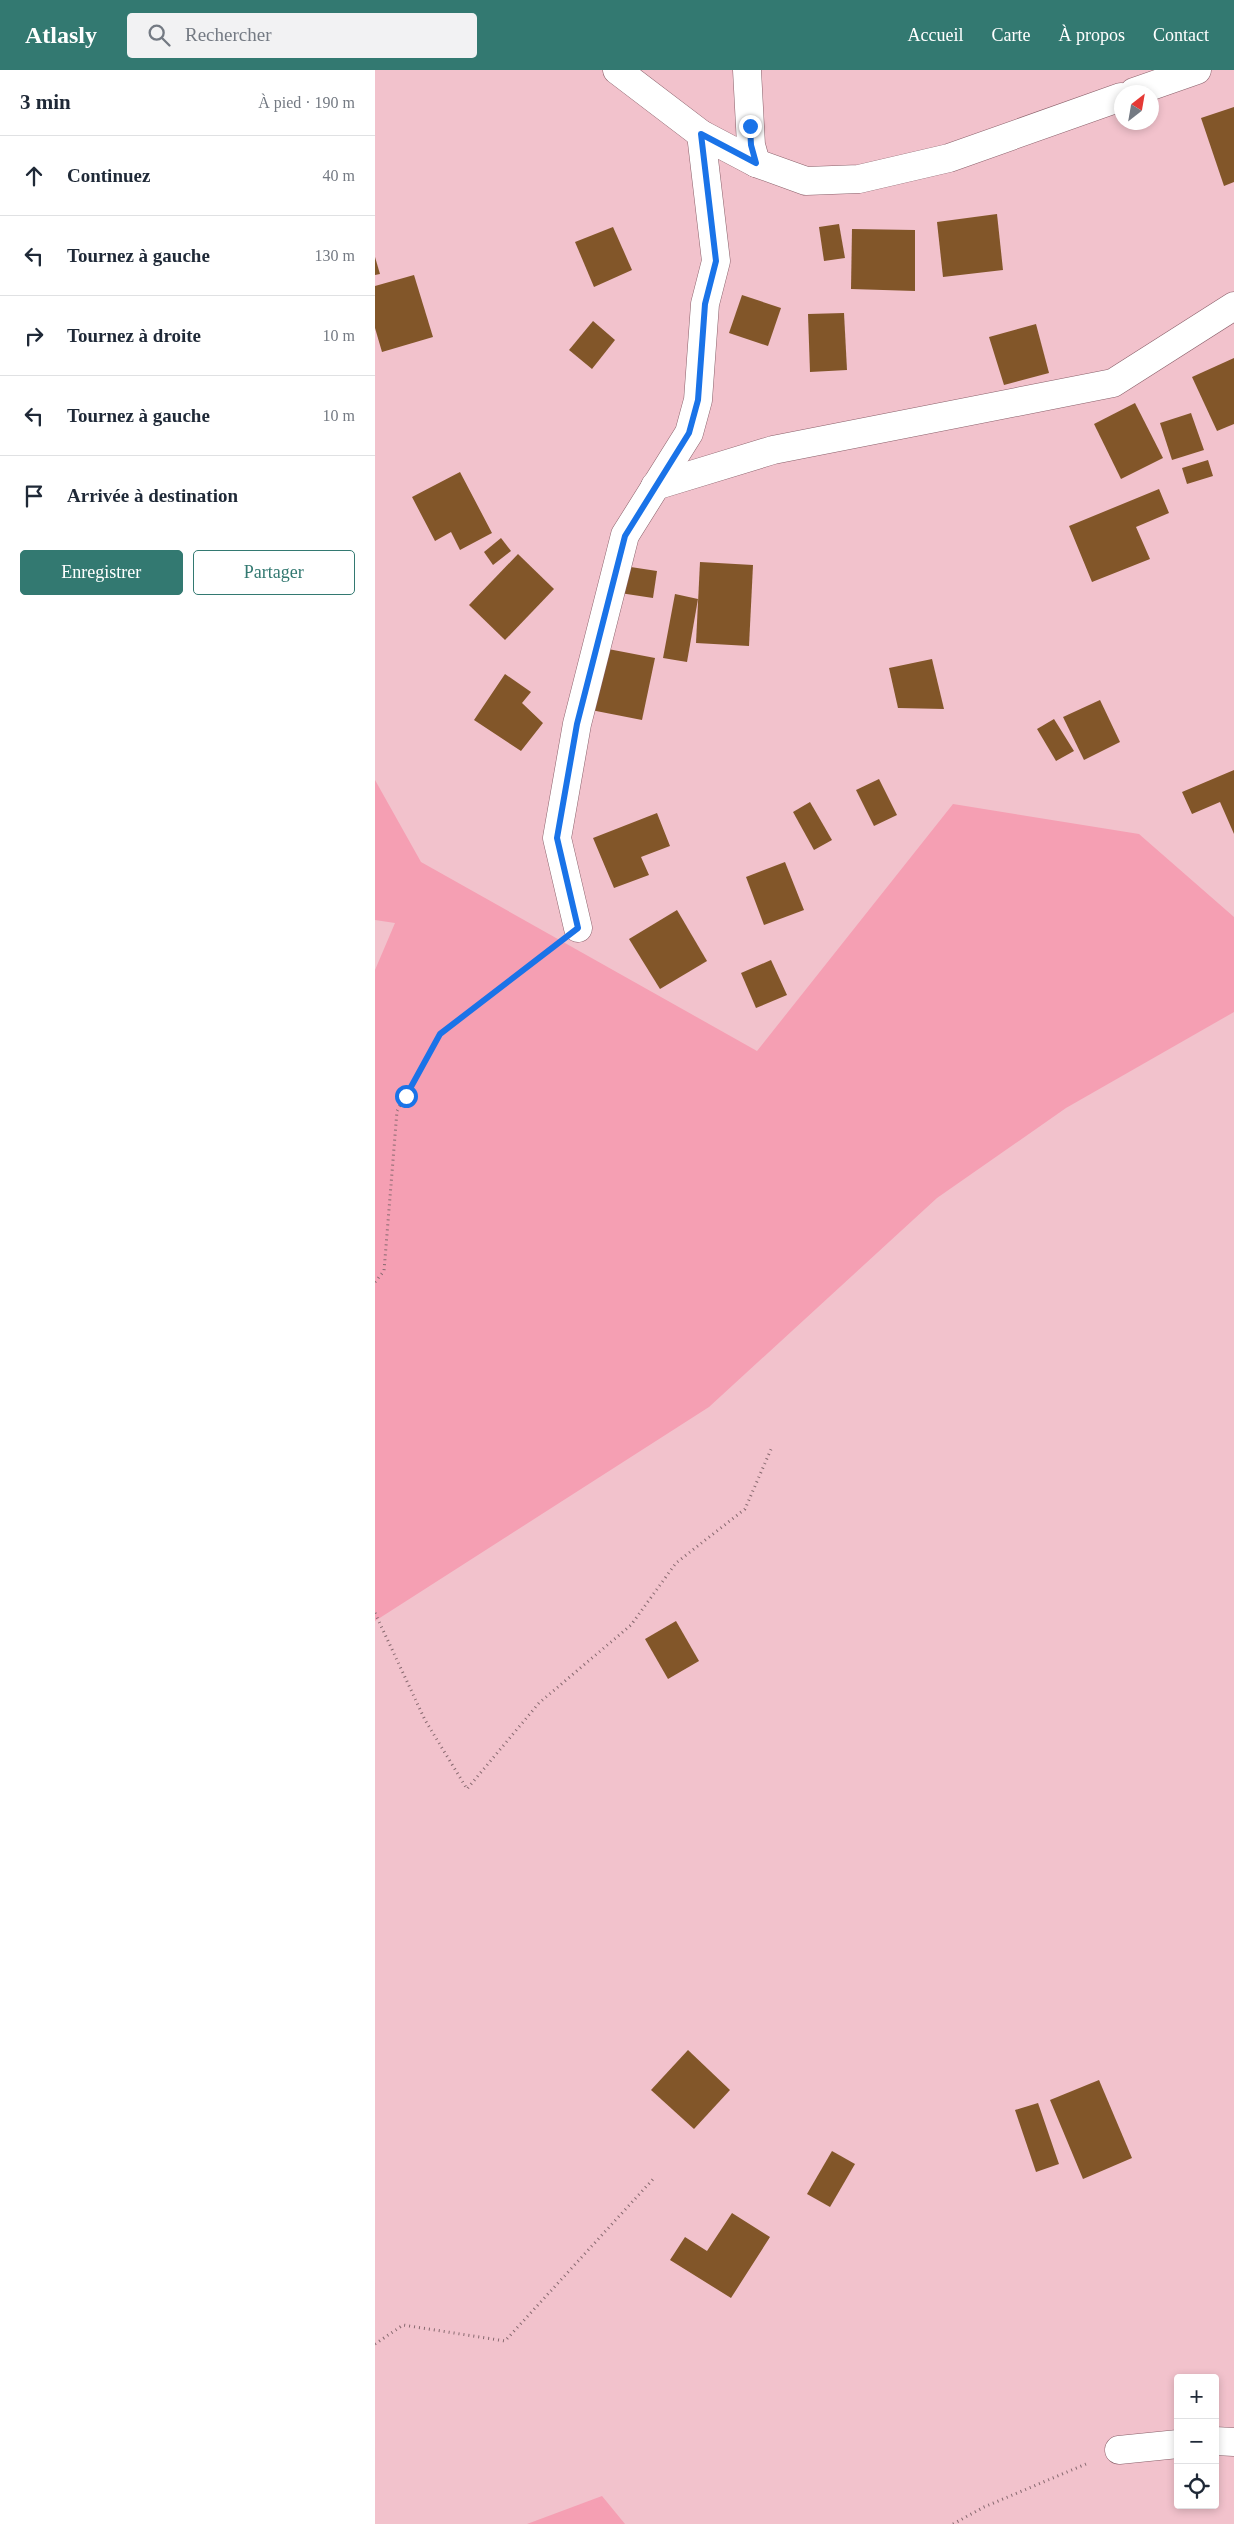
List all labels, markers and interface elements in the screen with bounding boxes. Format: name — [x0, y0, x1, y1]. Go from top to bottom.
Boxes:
search box — [127, 13, 477, 58]
icon: search — [145, 21, 173, 49]
text: Atlasly — [25, 22, 97, 48]
text: Rechercher — [185, 24, 272, 45]
text: Accueil — [908, 25, 964, 45]
text: Carte — [992, 25, 1031, 45]
text: À propos — [1059, 25, 1125, 45]
text: Contact — [1153, 25, 1209, 45]
north arrow — [1114, 85, 1159, 130]
text: 3 min — [20, 90, 71, 114]
text: À pied · 190 m — [258, 94, 355, 111]
route end — [739, 115, 762, 138]
icon: ahead — [20, 162, 48, 190]
text: Continuez — [67, 165, 150, 186]
text: 40 m — [323, 167, 355, 184]
icon: left — [20, 242, 48, 270]
text: Tournez à gauche — [67, 245, 210, 266]
text: 130 m — [315, 247, 355, 264]
icon: right — [20, 322, 48, 350]
text: Tournez à droite — [67, 325, 201, 346]
text: 10 m — [323, 327, 355, 344]
icon: left — [20, 402, 48, 430]
text: Tournez à gauche — [67, 405, 210, 426]
text: 10 m — [323, 407, 355, 424]
icon: arrive — [20, 482, 48, 510]
text: Arrivée à destination — [67, 485, 238, 506]
button: Enregistrer — [20, 550, 183, 595]
button: Partager — [193, 550, 355, 595]
route start — [395, 1085, 418, 1108]
map controls — [1174, 2374, 1219, 2509]
button: + — [1174, 2374, 1219, 2419]
button: − — [1174, 2419, 1219, 2464]
button: locate — [1174, 2464, 1219, 2509]

